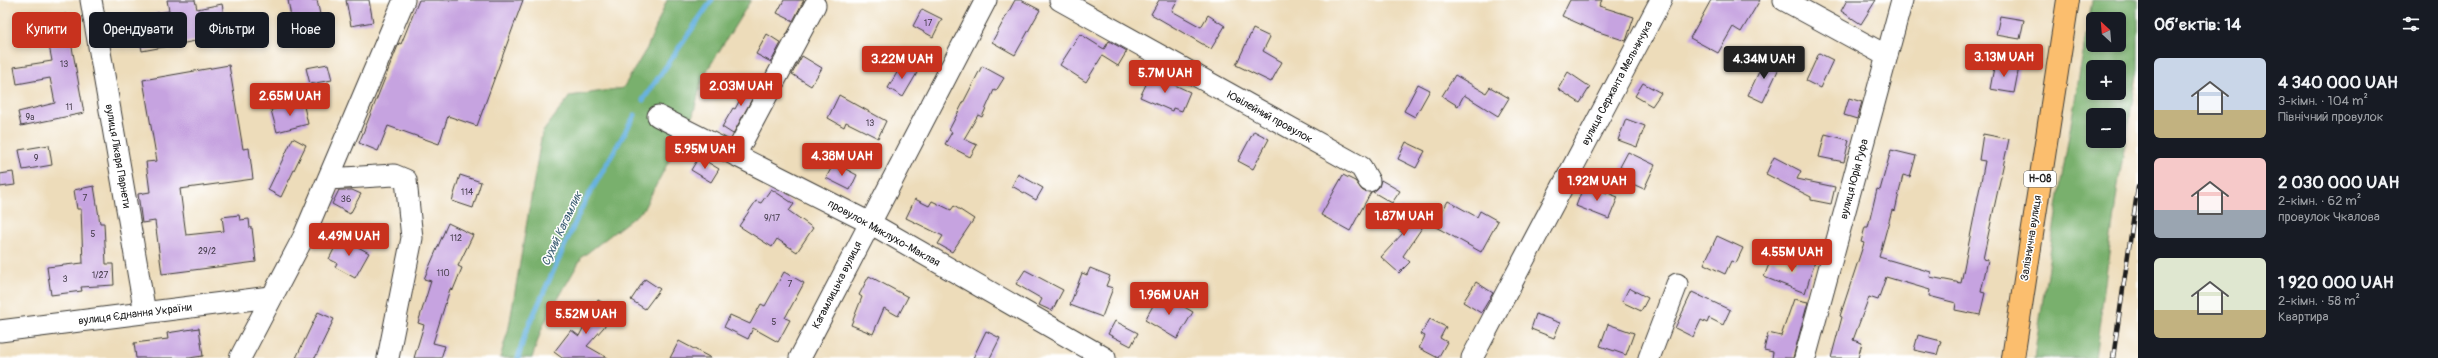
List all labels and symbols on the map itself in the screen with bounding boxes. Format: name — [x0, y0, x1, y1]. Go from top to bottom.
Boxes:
north arrow — [2086, 12, 2126, 52]
house number: 17 — [924, 18, 932, 29]
street label: вулиця Сержанта Мельничука — [1579, 19, 1655, 147]
pin: 3.13M UAH — [1958, 44, 2050, 78]
pin: 3.22M UAH — [856, 46, 948, 80]
pin: 4.34M UAH — [1718, 46, 1810, 80]
house number: 13 — [60, 59, 68, 70]
pin: 5.7M UAH — [1124, 60, 1206, 94]
pin: 2.03M UAH — [695, 73, 787, 107]
pin: 2.65M UAH — [244, 83, 336, 117]
street label: Ювілейний провулок — [1225, 88, 1315, 146]
house number: 11 — [65, 102, 73, 113]
street label: вулиця Лікаря Парнети — [102, 103, 134, 209]
house number: 9а — [26, 112, 34, 123]
house number: 13 — [866, 118, 874, 129]
pin: 5.95M UAH — [659, 136, 751, 170]
street label: вулиця Юрія Руфа — [1837, 137, 1871, 221]
pin: 4.38M UAH — [796, 143, 888, 177]
house number: 9 — [34, 153, 39, 164]
pin: 1.92M UAH — [1551, 168, 1643, 202]
road number: Н-08 — [2024, 171, 2056, 187]
house number: 114 — [461, 187, 474, 198]
water label: Сухий Кагамлик — [538, 188, 586, 268]
house number: 7 — [83, 193, 88, 204]
house number: 36 — [341, 194, 351, 205]
street label: Залізнична вулиця — [2018, 194, 2044, 282]
street label: провулок Миклухо-Маклая — [826, 197, 942, 269]
pin: 1.87M UAH — [1358, 203, 1450, 237]
house number: 9/17 — [764, 213, 780, 224]
pin: 4.49M UAH — [303, 223, 395, 257]
house number: 5 — [91, 229, 96, 240]
house number: 112 — [450, 233, 462, 244]
street label: Кагамлицька вулиця — [809, 239, 865, 331]
pin: 4.55M UAH — [1746, 239, 1838, 273]
house number: 29/2 — [198, 246, 216, 257]
house number: 110 — [436, 268, 450, 279]
house number: 1/27 — [92, 270, 109, 281]
house number: 3 — [62, 274, 68, 285]
house number: 7 — [788, 279, 793, 290]
pin: 1.96M UAH — [1123, 282, 1215, 316]
street label: вулиця Єднання України — [77, 301, 193, 327]
pin: 5.52M UAH — [540, 301, 632, 335]
house number: 5 — [772, 317, 777, 328]

